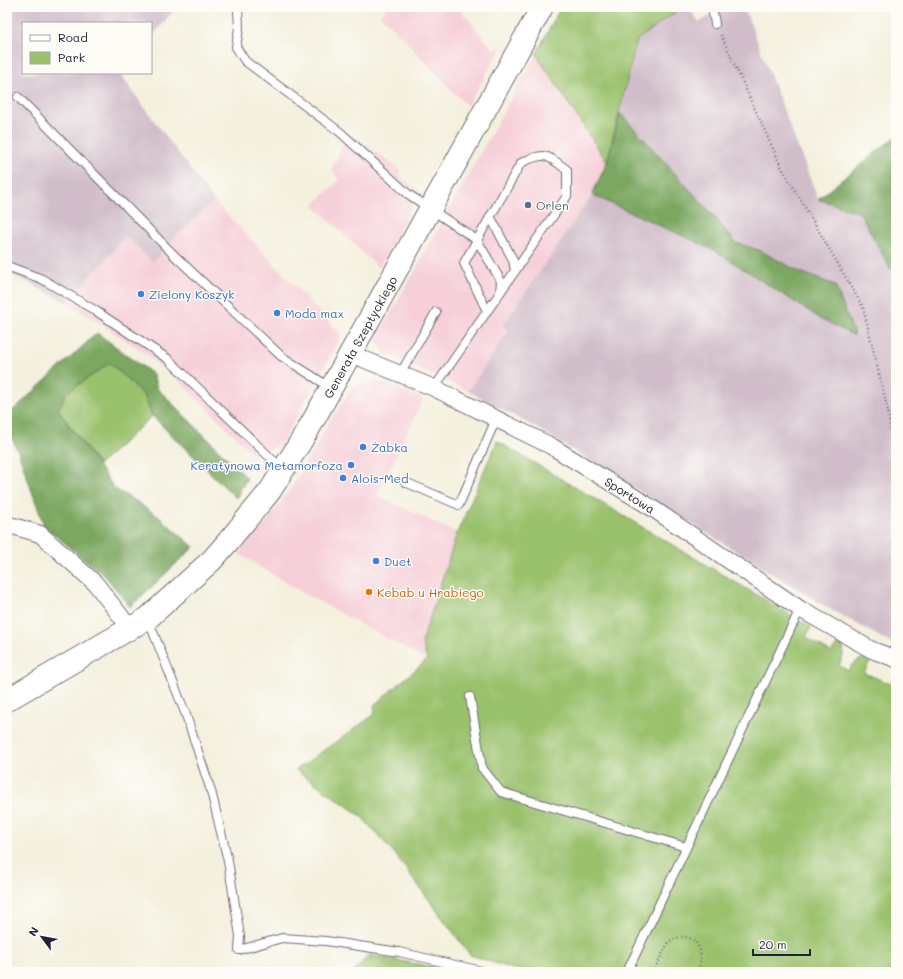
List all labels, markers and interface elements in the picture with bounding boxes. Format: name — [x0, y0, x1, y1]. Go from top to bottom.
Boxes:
legend — [22, 22, 152, 74]
text: Road — [58, 29, 88, 45]
text: Park — [58, 49, 85, 65]
place label: Orlen — [536, 197, 569, 213]
marker: Orlen — [523, 200, 533, 210]
street label: Generała Szeptyckiego — [320, 273, 400, 401]
place label: Zielony Koszyk — [149, 286, 235, 302]
marker: Zielony Koszyk — [136, 289, 146, 299]
place label: Moda max — [285, 305, 344, 321]
marker: Moda max — [272, 308, 282, 318]
place label: Żabka — [371, 439, 408, 455]
marker: Żabka — [358, 442, 368, 452]
place label: Keratynowa Metamorfoza — [190, 457, 343, 473]
marker: Keratynowa Metamorfoza — [346, 460, 356, 470]
place label: Alois-Med — [351, 470, 409, 486]
marker: Alois-Med — [338, 473, 348, 483]
street label: Sportowa — [602, 473, 658, 517]
place label: Duet — [384, 553, 412, 569]
marker: Duet — [371, 556, 381, 566]
place label: Kebab u Hrabiego — [377, 584, 484, 600]
marker: Kebab u Hrabiego — [364, 587, 374, 597]
north arrow — [22, 917, 62, 957]
text: N — [25, 924, 42, 939]
scale bar — [753, 931, 810, 957]
text: 20 m — [759, 936, 787, 952]

